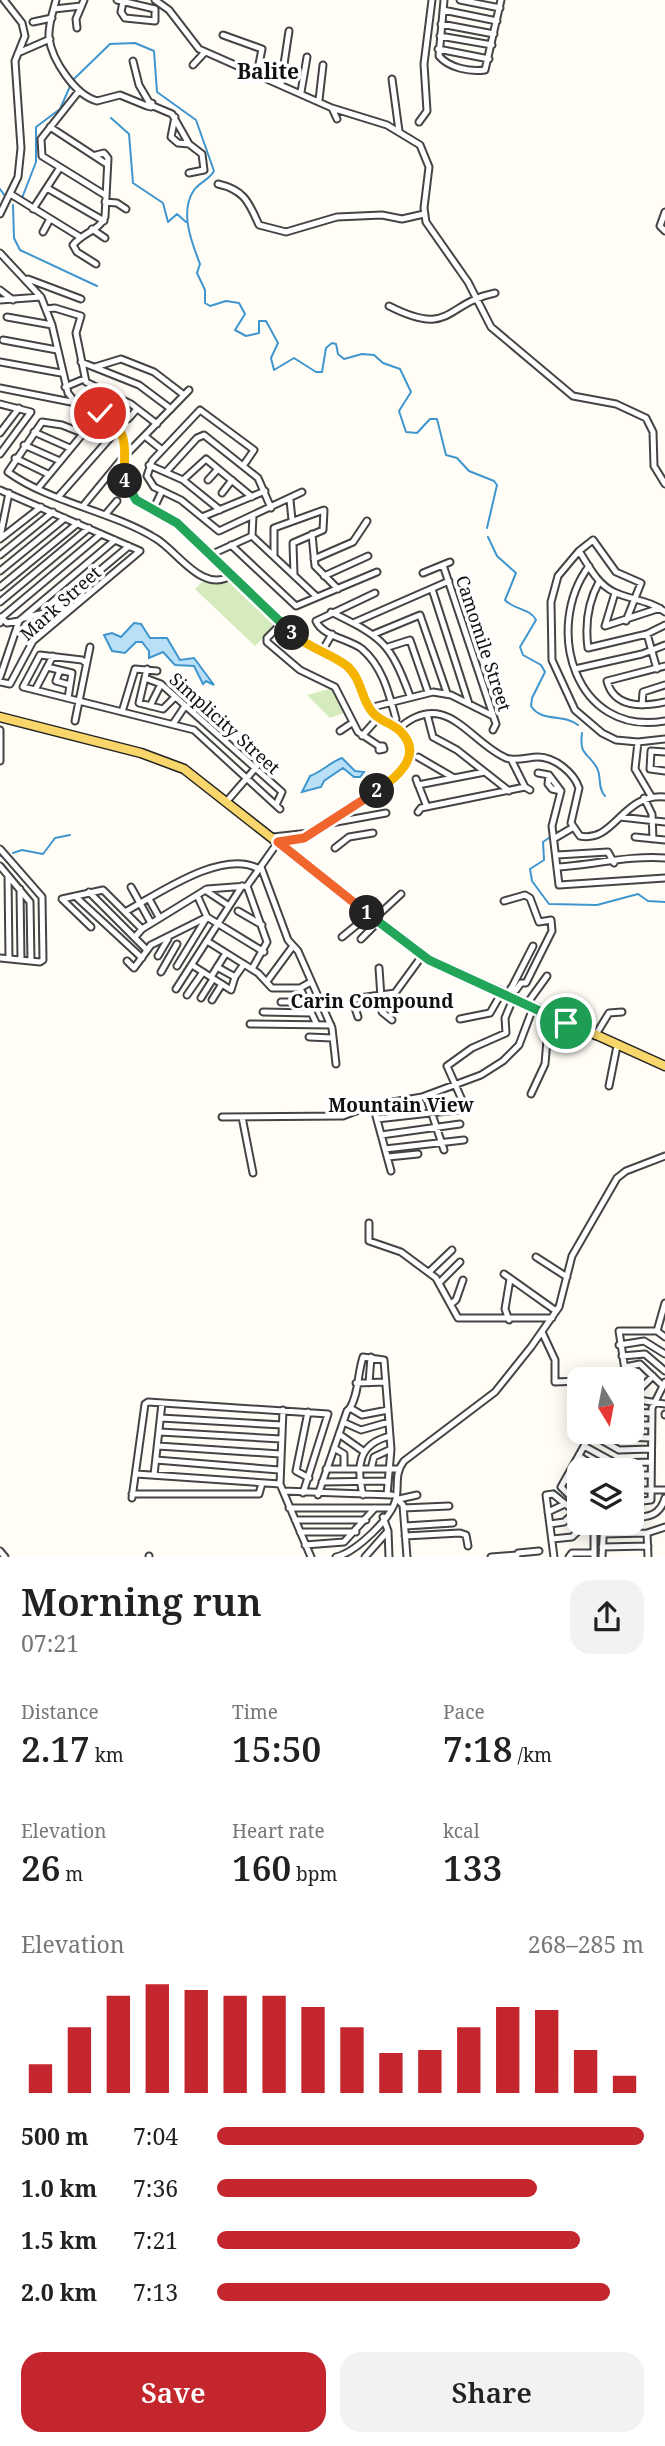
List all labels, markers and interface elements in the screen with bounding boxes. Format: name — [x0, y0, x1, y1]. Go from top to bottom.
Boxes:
district label: Balite — [237, 57, 299, 85]
pin — [70, 383, 130, 443]
icon: check — [81, 394, 119, 432]
pin: 4 — [108, 463, 142, 498]
text: 4 — [119, 467, 130, 493]
street label: Mark Street — [14, 560, 106, 646]
street label: Camomile Street — [451, 572, 517, 714]
pin: 3 — [274, 616, 310, 650]
text: 3 — [286, 619, 297, 645]
street label: Simplicity Street — [165, 667, 285, 779]
pin: 2 — [360, 774, 394, 808]
text: 2 — [371, 777, 382, 803]
pin: 1 — [350, 895, 384, 930]
text: 1 — [361, 899, 372, 925]
district label: Carin Compound — [290, 988, 454, 1014]
pin — [536, 993, 596, 1053]
icon: arrive — [547, 1004, 585, 1042]
district label: Mountain View — [328, 1092, 475, 1118]
north arrow — [567, 1367, 644, 1444]
map controls — [567, 1367, 644, 1535]
button: layers — [567, 1458, 644, 1535]
text: Morning run — [21, 1575, 262, 1627]
button: share — [570, 1580, 644, 1654]
text: 07:21 — [21, 1627, 79, 1659]
text: Distance — [21, 1699, 99, 1725]
text: Time — [232, 1699, 278, 1725]
text: Pace — [443, 1699, 485, 1725]
text: 2.17 — [21, 1725, 90, 1772]
text: 15:50 — [232, 1725, 321, 1772]
text: 7:18 — [443, 1725, 513, 1772]
text: km — [90, 1742, 124, 1768]
text: /km — [513, 1742, 552, 1768]
text: Elevation — [21, 1818, 107, 1844]
text: Heart rate — [232, 1818, 325, 1844]
text: kcal — [443, 1818, 480, 1844]
text: 26 — [21, 1844, 60, 1891]
text: 160 — [232, 1844, 291, 1891]
text: 133 — [443, 1844, 502, 1891]
text: m — [60, 1861, 83, 1887]
text: bpm — [291, 1861, 337, 1887]
text: Elevation — [21, 1928, 125, 1960]
text: 268–285 m — [528, 1928, 644, 1960]
text: 500 m — [21, 2120, 89, 2152]
text: 7:04 — [133, 2120, 178, 2152]
text: 1.0 km — [21, 2172, 97, 2204]
text: 7:36 — [133, 2172, 178, 2204]
text: 1.5 km — [21, 2224, 97, 2256]
text: 7:21 — [133, 2224, 178, 2256]
text: 2.0 km — [21, 2276, 97, 2308]
text: 7:13 — [133, 2276, 178, 2308]
button: Save — [21, 2352, 326, 2432]
button: Share — [340, 2352, 644, 2432]

